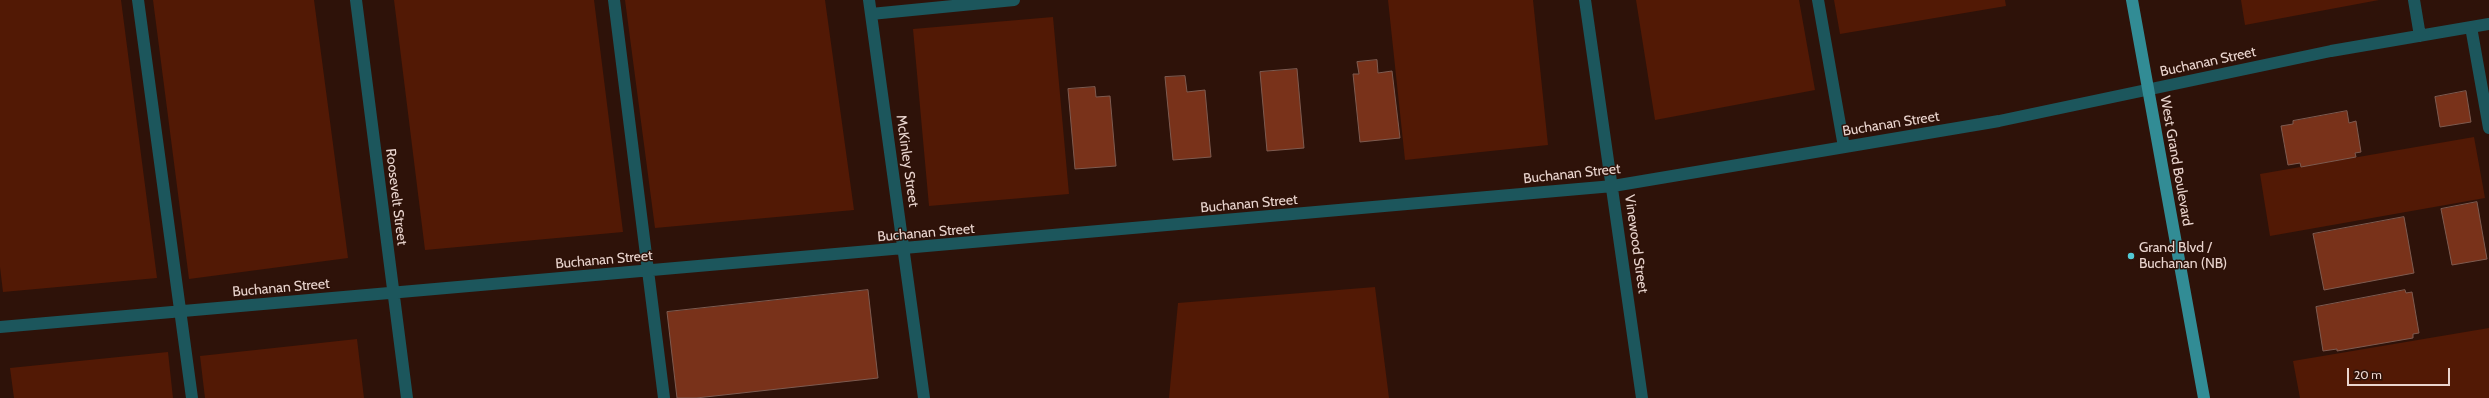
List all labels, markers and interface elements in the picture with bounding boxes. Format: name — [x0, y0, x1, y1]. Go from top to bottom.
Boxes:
street label: Buchanan Street — [2158, 44, 2258, 80]
street label: West Grand Boulevard — [2156, 95, 2196, 227]
street label: Buchanan Street — [1841, 108, 1941, 140]
street label: McKinley Street — [892, 114, 922, 208]
street label: Roosevelt Street — [382, 148, 410, 246]
street label: Buchanan Street — [1522, 161, 1622, 187]
street label: Buchanan Street — [1200, 191, 1298, 217]
street label: Vinewood Street — [1621, 194, 1651, 294]
street label: Buchanan Street — [877, 220, 975, 246]
place label: Grand Blvd / Buchanan (NB) — [2139, 240, 2227, 272]
street label: Buchanan Street — [555, 247, 653, 273]
marker: Grand Blvd / Buchanan (NB) — [2126, 251, 2136, 261]
street label: Buchanan Street — [232, 275, 330, 301]
scale bar — [2349, 360, 2452, 386]
text: 20 m — [2354, 367, 2382, 382]

